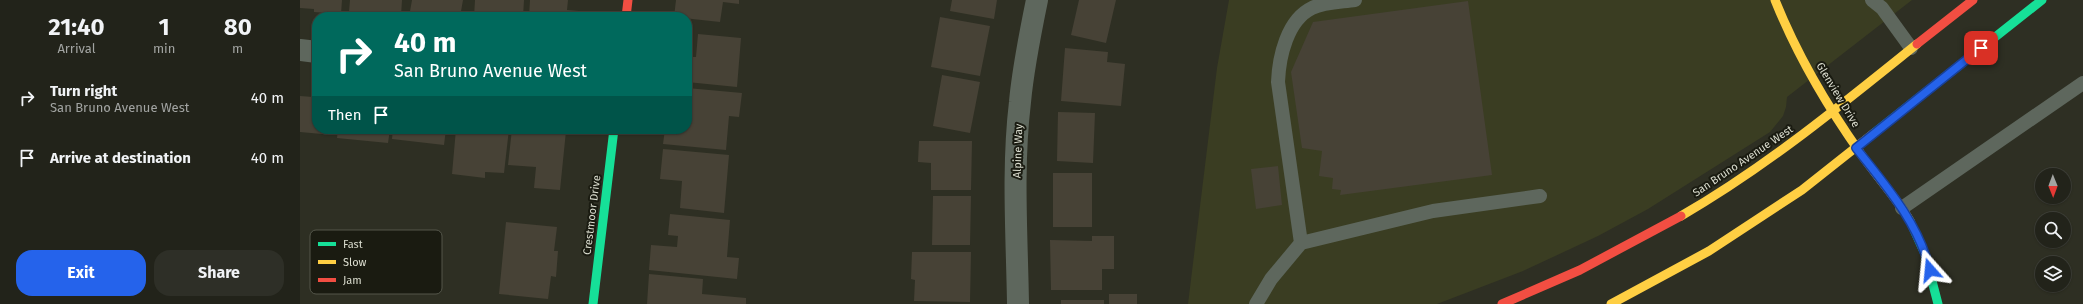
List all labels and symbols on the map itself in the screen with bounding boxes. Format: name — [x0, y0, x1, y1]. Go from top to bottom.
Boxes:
pin — [1964, 31, 1998, 65]
street label: Glenview Drive — [1813, 60, 1863, 130]
street label: Alpine Way — [1011, 123, 1025, 178]
street label: San Bruno Avenue West — [1690, 123, 1796, 199]
north arrow — [2035, 168, 2071, 204]
street label: Crestmoor Drive — [581, 174, 603, 256]
legend — [310, 230, 442, 294]
text: Fast — [343, 238, 363, 251]
position arrow — [1909, 249, 1951, 291]
text: Slow — [343, 256, 367, 269]
text: Jam — [343, 274, 362, 287]

